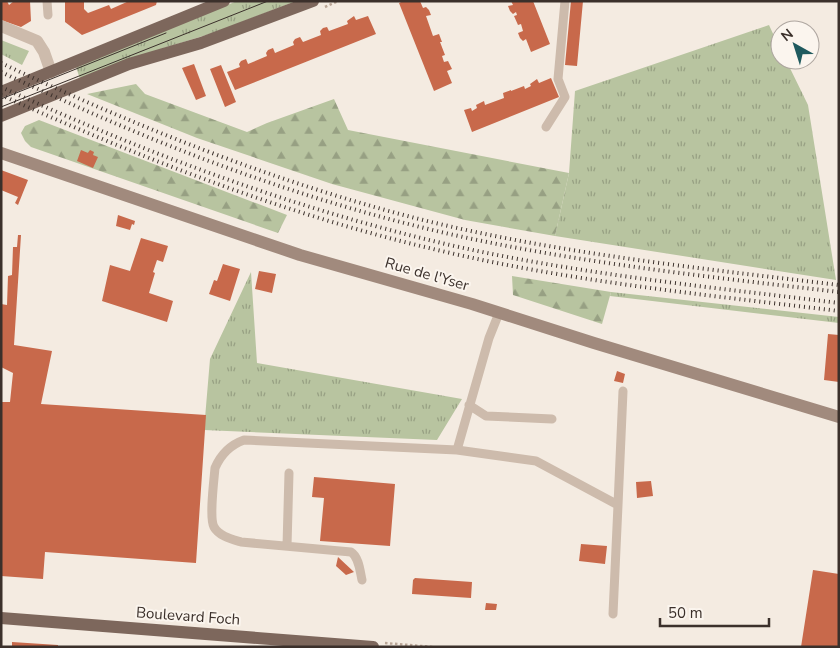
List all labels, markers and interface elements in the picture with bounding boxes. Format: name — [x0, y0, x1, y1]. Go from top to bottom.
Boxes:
north arrow — [770, 20, 820, 70]
text: N — [777, 25, 797, 46]
street label: Rue de l'Yser — [383, 252, 472, 296]
scale bar — [660, 596, 769, 628]
street label: Boulevard Foch — [135, 602, 241, 630]
text: 50 m — [668, 603, 703, 623]

